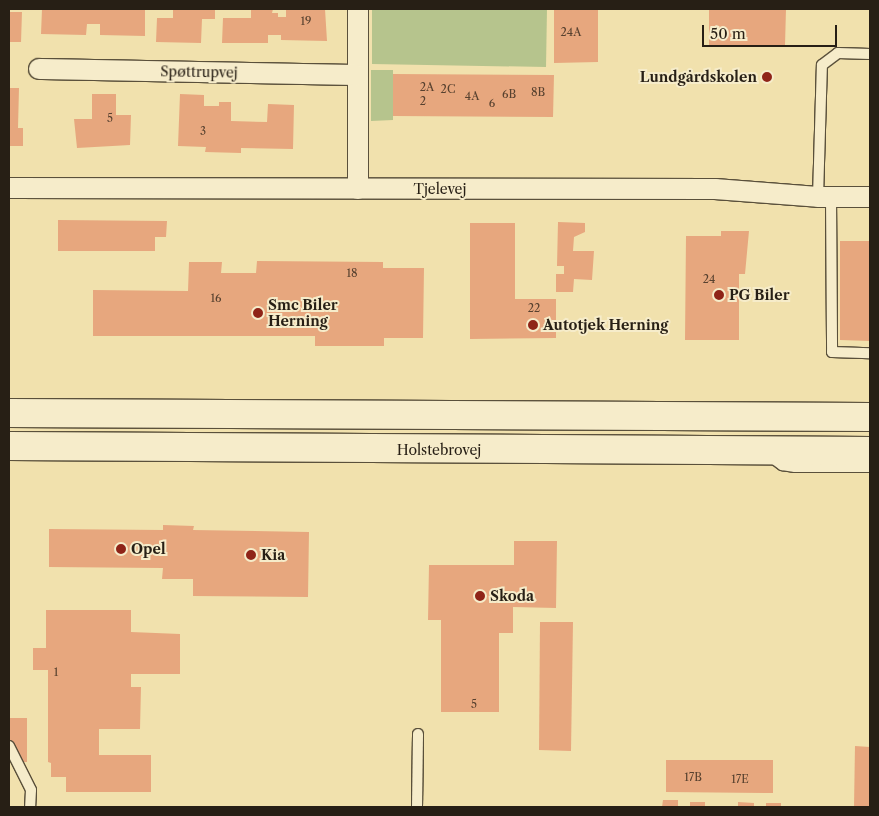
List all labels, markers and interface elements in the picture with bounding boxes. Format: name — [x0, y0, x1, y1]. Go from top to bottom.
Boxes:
house number: 19 — [300, 14, 312, 28]
scale bar — [704, 15, 839, 47]
text: 50 m — [710, 24, 746, 43]
house number: 24A — [561, 25, 581, 39]
street label: Spøttrupvej — [160, 63, 238, 81]
place label: Lundgårdskolen — [640, 69, 757, 85]
marker: Lundgårdskolen — [761, 71, 773, 83]
house number: 2A — [420, 80, 434, 94]
house number: 2C — [441, 82, 455, 96]
house number: 8B — [531, 85, 545, 99]
house number: 6B — [502, 87, 516, 101]
house number: 4A — [465, 89, 479, 103]
house number: 2 — [420, 94, 426, 108]
house number: 6 — [489, 96, 495, 110]
house number: 5 — [107, 111, 113, 125]
house number: 3 — [200, 124, 206, 138]
street label: Tjelevej — [414, 181, 466, 197]
house number: 18 — [346, 266, 358, 280]
house number: 24 — [703, 272, 715, 286]
place label: PG Biler — [729, 287, 790, 303]
marker: PG Biler — [713, 289, 725, 301]
house number: 16 — [210, 291, 222, 305]
place label: Smc Biler Herning — [268, 297, 338, 330]
house number: 22 — [528, 301, 540, 315]
marker: Smc Biler Herning — [252, 307, 264, 319]
place label: Autotjek Herning — [543, 317, 669, 333]
marker: Autotjek Herning — [527, 319, 539, 331]
street label: Holstebrovej — [397, 442, 481, 458]
place label: Opel — [131, 541, 166, 557]
marker: Opel — [115, 543, 127, 555]
place label: Kia — [261, 547, 285, 563]
marker: Kia — [245, 549, 257, 561]
place label: Skoda — [490, 588, 534, 604]
marker: Skoda — [474, 590, 486, 602]
house number: 1 — [54, 665, 58, 679]
house number: 5 — [471, 697, 477, 711]
house number: 17B — [684, 770, 702, 784]
house number: 17E — [731, 772, 749, 786]

